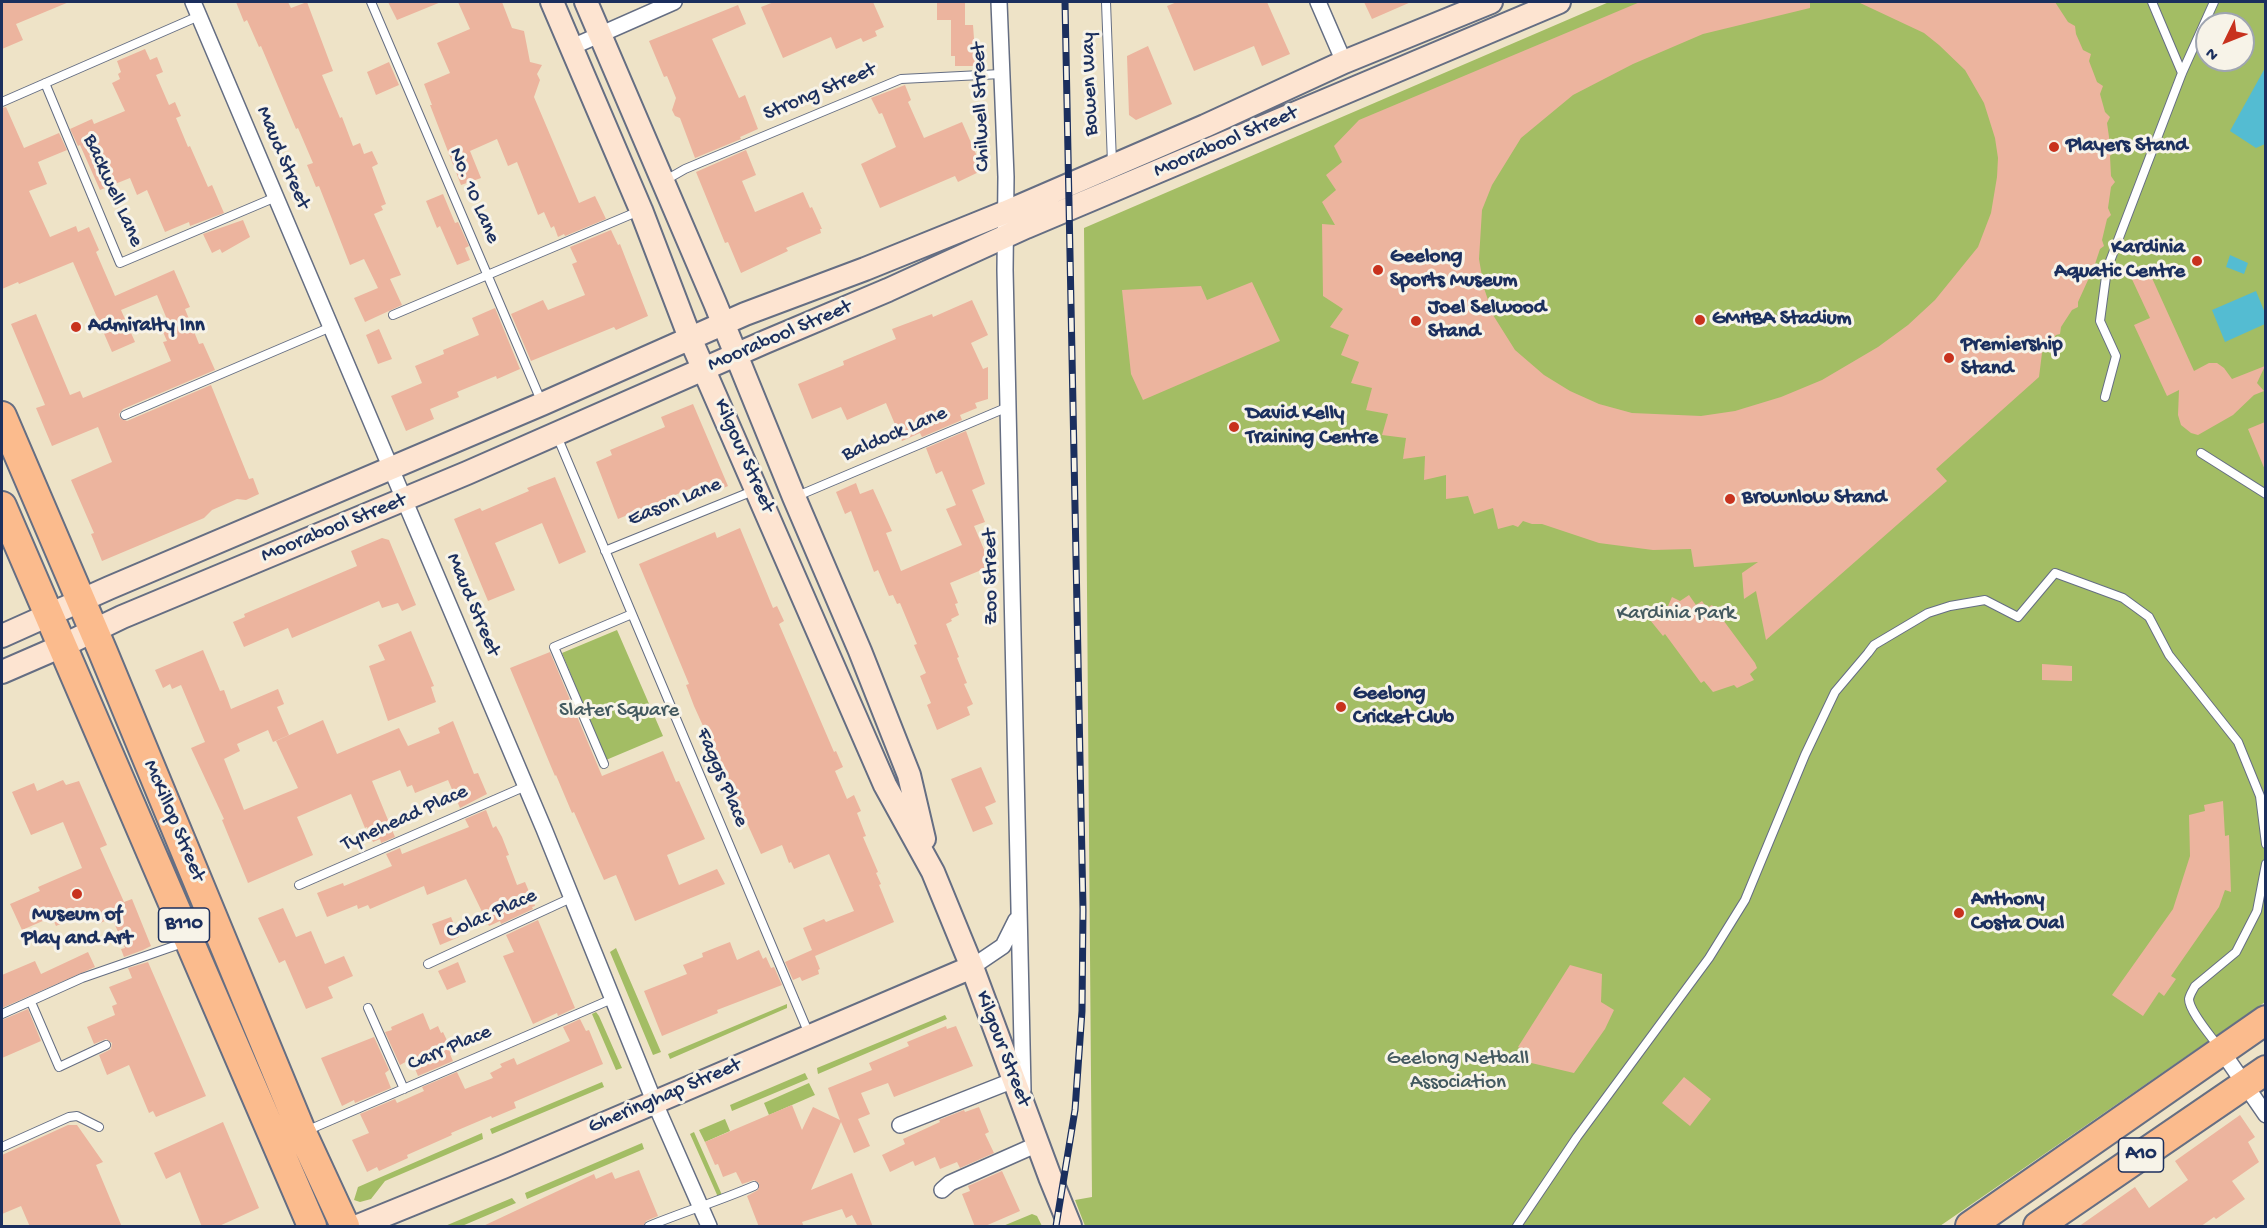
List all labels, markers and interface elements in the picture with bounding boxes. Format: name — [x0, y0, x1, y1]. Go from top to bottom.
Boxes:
north arrow — [2195, 12, 2255, 72]
street label: Bowen Way — [1077, 32, 1105, 136]
street label: Chilwell Street — [967, 42, 997, 172]
text: N — [2202, 43, 2223, 64]
street label: Strong Street — [760, 58, 880, 128]
street label: Moorabool Street — [1150, 101, 1302, 185]
street label: Maud Street — [249, 103, 315, 213]
street label: Backwell Lane — [76, 131, 148, 251]
place label: Players Stand — [2066, 134, 2187, 160]
marker: Players Stand — [2047, 140, 2061, 154]
street label: No. 10 Lane — [442, 144, 504, 248]
place label: Kardinia Aquatic Centre — [2054, 236, 2185, 286]
place label: Geelong Sports Museum — [1390, 245, 1517, 295]
marker: Kardinia Aquatic Centre — [2190, 254, 2204, 268]
marker: Geelong Sports Museum — [1371, 263, 1385, 277]
street label: Moorabool Street — [704, 295, 856, 379]
place label: Joel Selwood Stand — [1428, 296, 1546, 346]
place label: GMHBA Stadium — [1712, 307, 1851, 333]
marker: GMHBA Stadium — [1693, 313, 1707, 327]
place label: Admiralty Inn — [88, 314, 205, 340]
marker: Joel Selwood Stand — [1409, 314, 1423, 328]
marker: Admiralty Inn — [69, 320, 83, 334]
place label: Premiership Stand — [1961, 333, 2062, 383]
marker: Premiership Stand — [1942, 351, 1956, 365]
street label: Kilgour Street — [707, 395, 779, 517]
street label: Baldock Lane — [839, 402, 951, 468]
place label: David Kelly Training Centre — [1246, 402, 1378, 452]
marker: David Kelly Training Centre — [1227, 420, 1241, 434]
street label: Eason Lane — [625, 473, 725, 533]
place label: Brownlow Stand — [1742, 486, 1886, 512]
street label: Moorabool Street — [258, 488, 410, 570]
marker: Brownlow Stand — [1723, 492, 1737, 506]
street label: Zoo Street — [979, 529, 1005, 625]
street label: Maud Street — [439, 550, 505, 660]
park label: Kardinia Park — [1617, 602, 1735, 628]
place label: Geelong Cricket Club — [1353, 682, 1454, 732]
park label: Slater Square — [559, 699, 679, 725]
marker: Geelong Cricket Club — [1334, 700, 1348, 714]
street label: Faggs Place — [689, 725, 753, 831]
street label: McKillop Street — [136, 757, 210, 885]
street label: Tynehead Place — [338, 780, 472, 858]
street label: Colac Place — [443, 884, 541, 946]
marker: Museum of Play and Art — [70, 887, 84, 901]
place label: Anthony Costa Oval — [1971, 888, 2064, 938]
place label: Museum of Play and Art — [22, 903, 132, 953]
marker: Anthony Costa Oval — [1952, 906, 1966, 920]
road number: B110 — [158, 908, 210, 942]
street label: Kilgour Street — [968, 988, 1036, 1110]
street label: Carr Place — [404, 1020, 496, 1078]
park label: Geelong Netball Association — [1387, 1047, 1529, 1097]
street label: Gheringhap Street — [585, 1053, 745, 1141]
road number: A10 — [2118, 1138, 2164, 1172]

